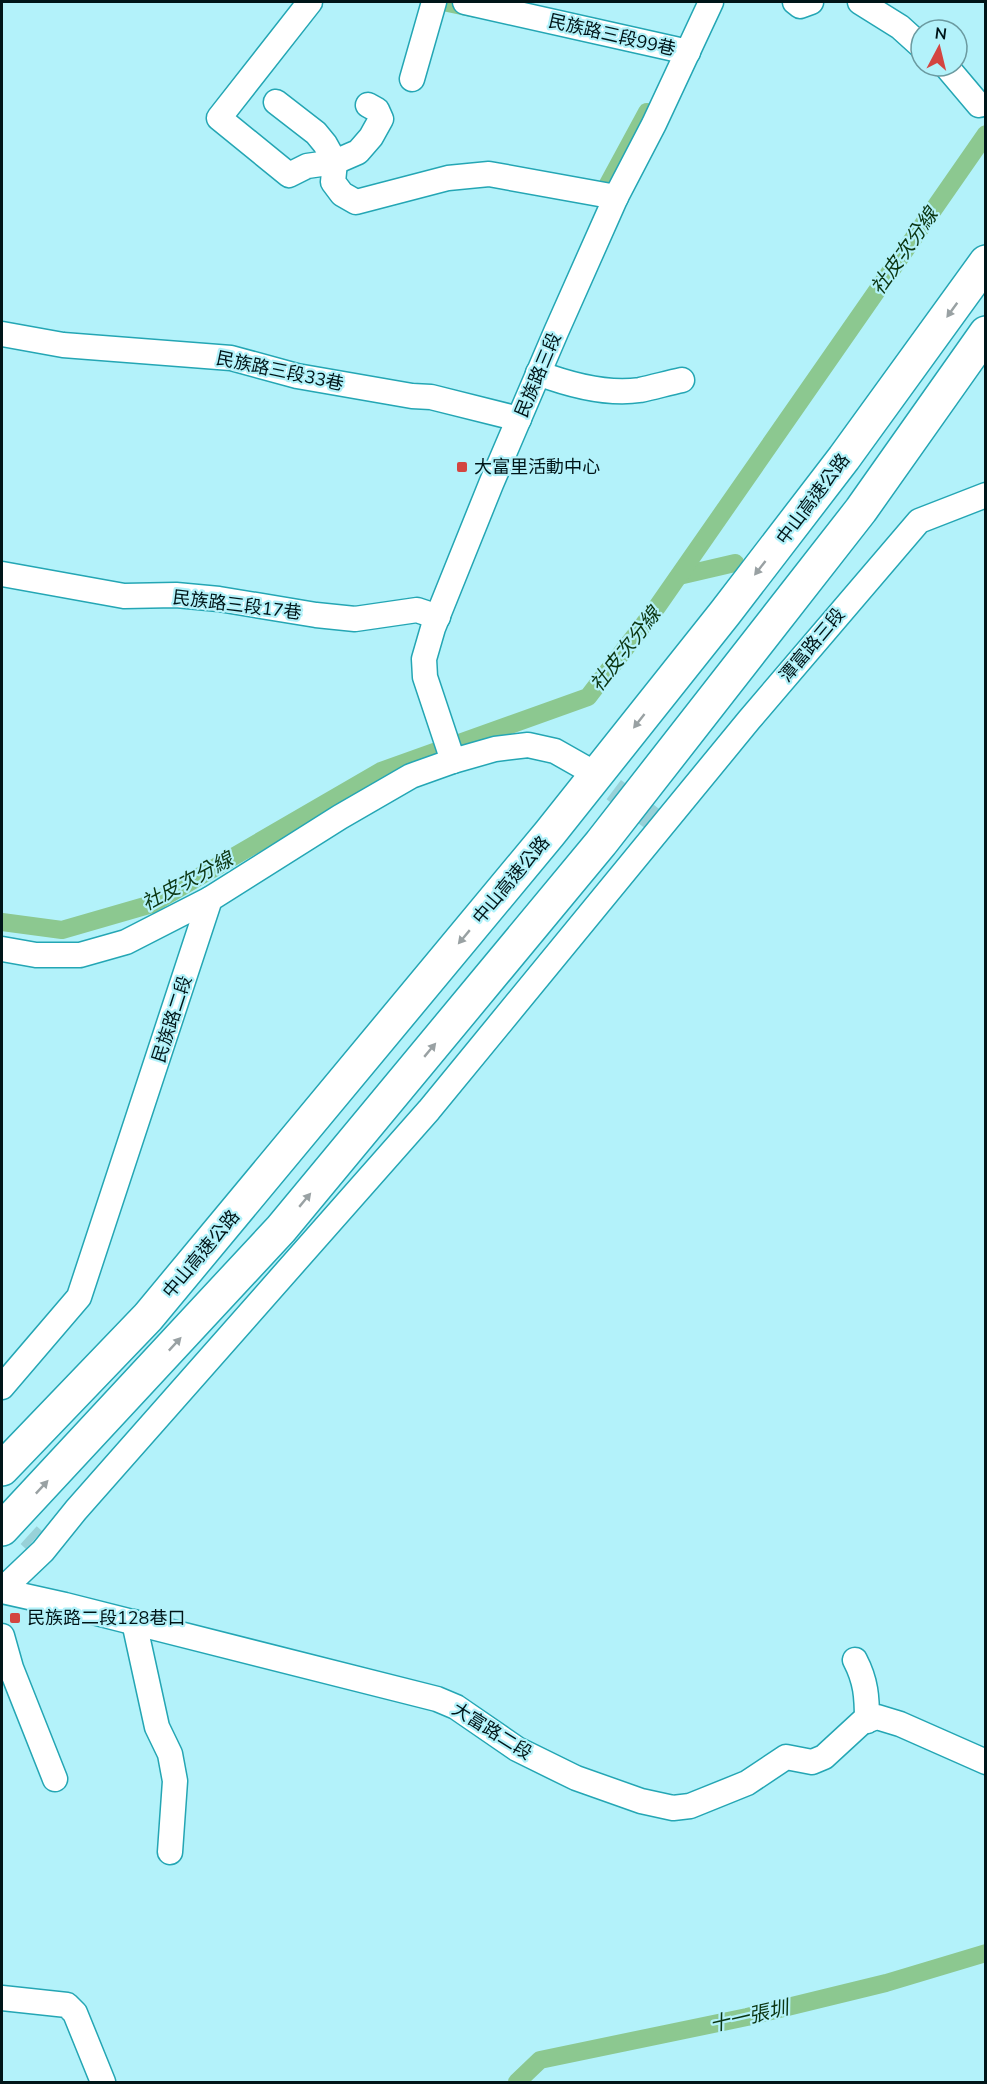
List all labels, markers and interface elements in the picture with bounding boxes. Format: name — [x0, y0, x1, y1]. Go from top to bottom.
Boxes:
street label: 民族路三段99巷 — [546, 9, 678, 61]
north arrow — [909, 18, 969, 78]
text: N — [933, 22, 948, 46]
water label: 社皮次分線 — [865, 201, 945, 300]
one-way arrow — [946, 302, 958, 318]
street label: 民族路三段 — [509, 329, 567, 421]
street label: 民族路三段33巷 — [214, 346, 346, 396]
street label: 中山高速公路 — [771, 449, 855, 549]
place label: 大富里活動中心 — [474, 455, 600, 479]
marker: 大富里活動中心 — [455, 460, 469, 474]
one-way arrow — [754, 560, 766, 575]
street label: 民族路三段17巷 — [171, 585, 303, 625]
water label: 社皮次分線 — [584, 600, 668, 697]
street label: 潭富路三段 — [774, 603, 850, 687]
one-way arrow — [634, 713, 646, 728]
street label: 中山高速公路 — [467, 831, 555, 929]
water label: 社皮次分線 — [137, 845, 239, 917]
one-way arrow — [457, 929, 470, 945]
street label: 民族路二段 — [147, 972, 197, 1066]
one-way arrow — [423, 1043, 436, 1058]
one-way arrow — [299, 1192, 312, 1208]
street label: 中山高速公路 — [157, 1205, 245, 1303]
one-way arrow — [167, 1337, 181, 1351]
one-way arrow — [35, 1480, 48, 1495]
place label: 民族路二段128巷口 — [27, 1606, 185, 1630]
marker: 民族路二段128巷口 — [8, 1611, 22, 1625]
street label: 大富路二段 — [447, 1697, 537, 1765]
water label: 十一張圳 — [707, 1994, 794, 2039]

